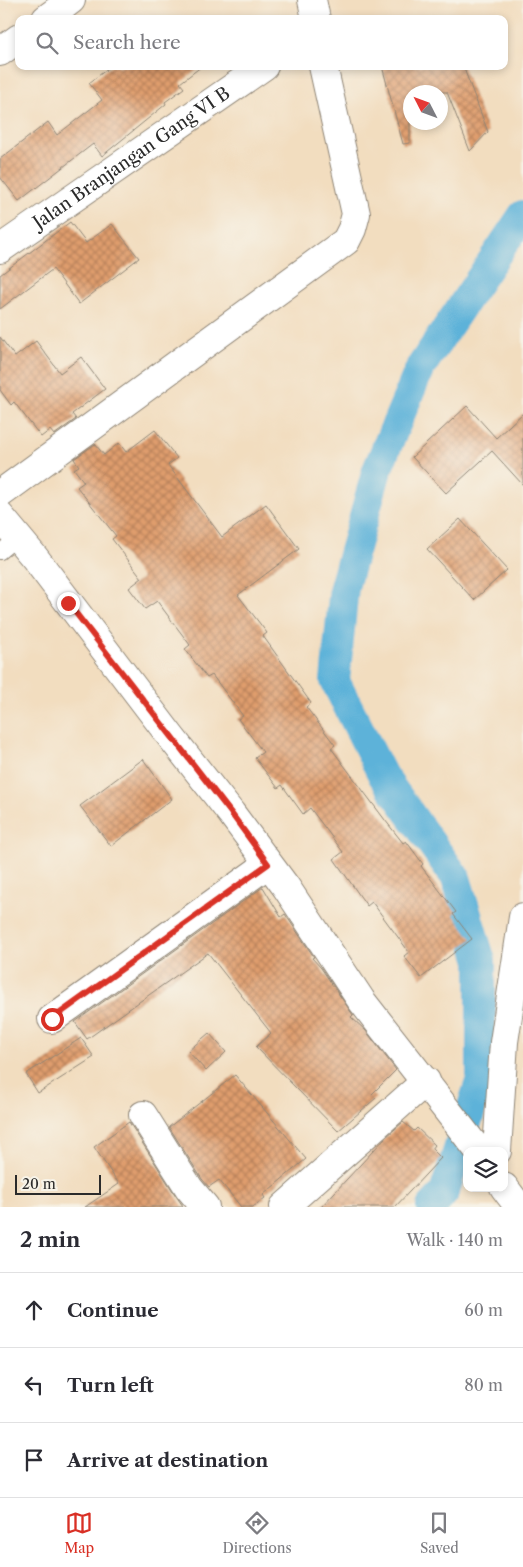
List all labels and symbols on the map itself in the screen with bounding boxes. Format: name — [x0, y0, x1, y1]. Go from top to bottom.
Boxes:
street label: Jalan Branjangan Gang VI B — [26, 82, 234, 235]
north arrow — [403, 85, 448, 130]
route end — [57, 592, 80, 615]
route start — [41, 1008, 64, 1031]
scale bar — [15, 1172, 101, 1195]

